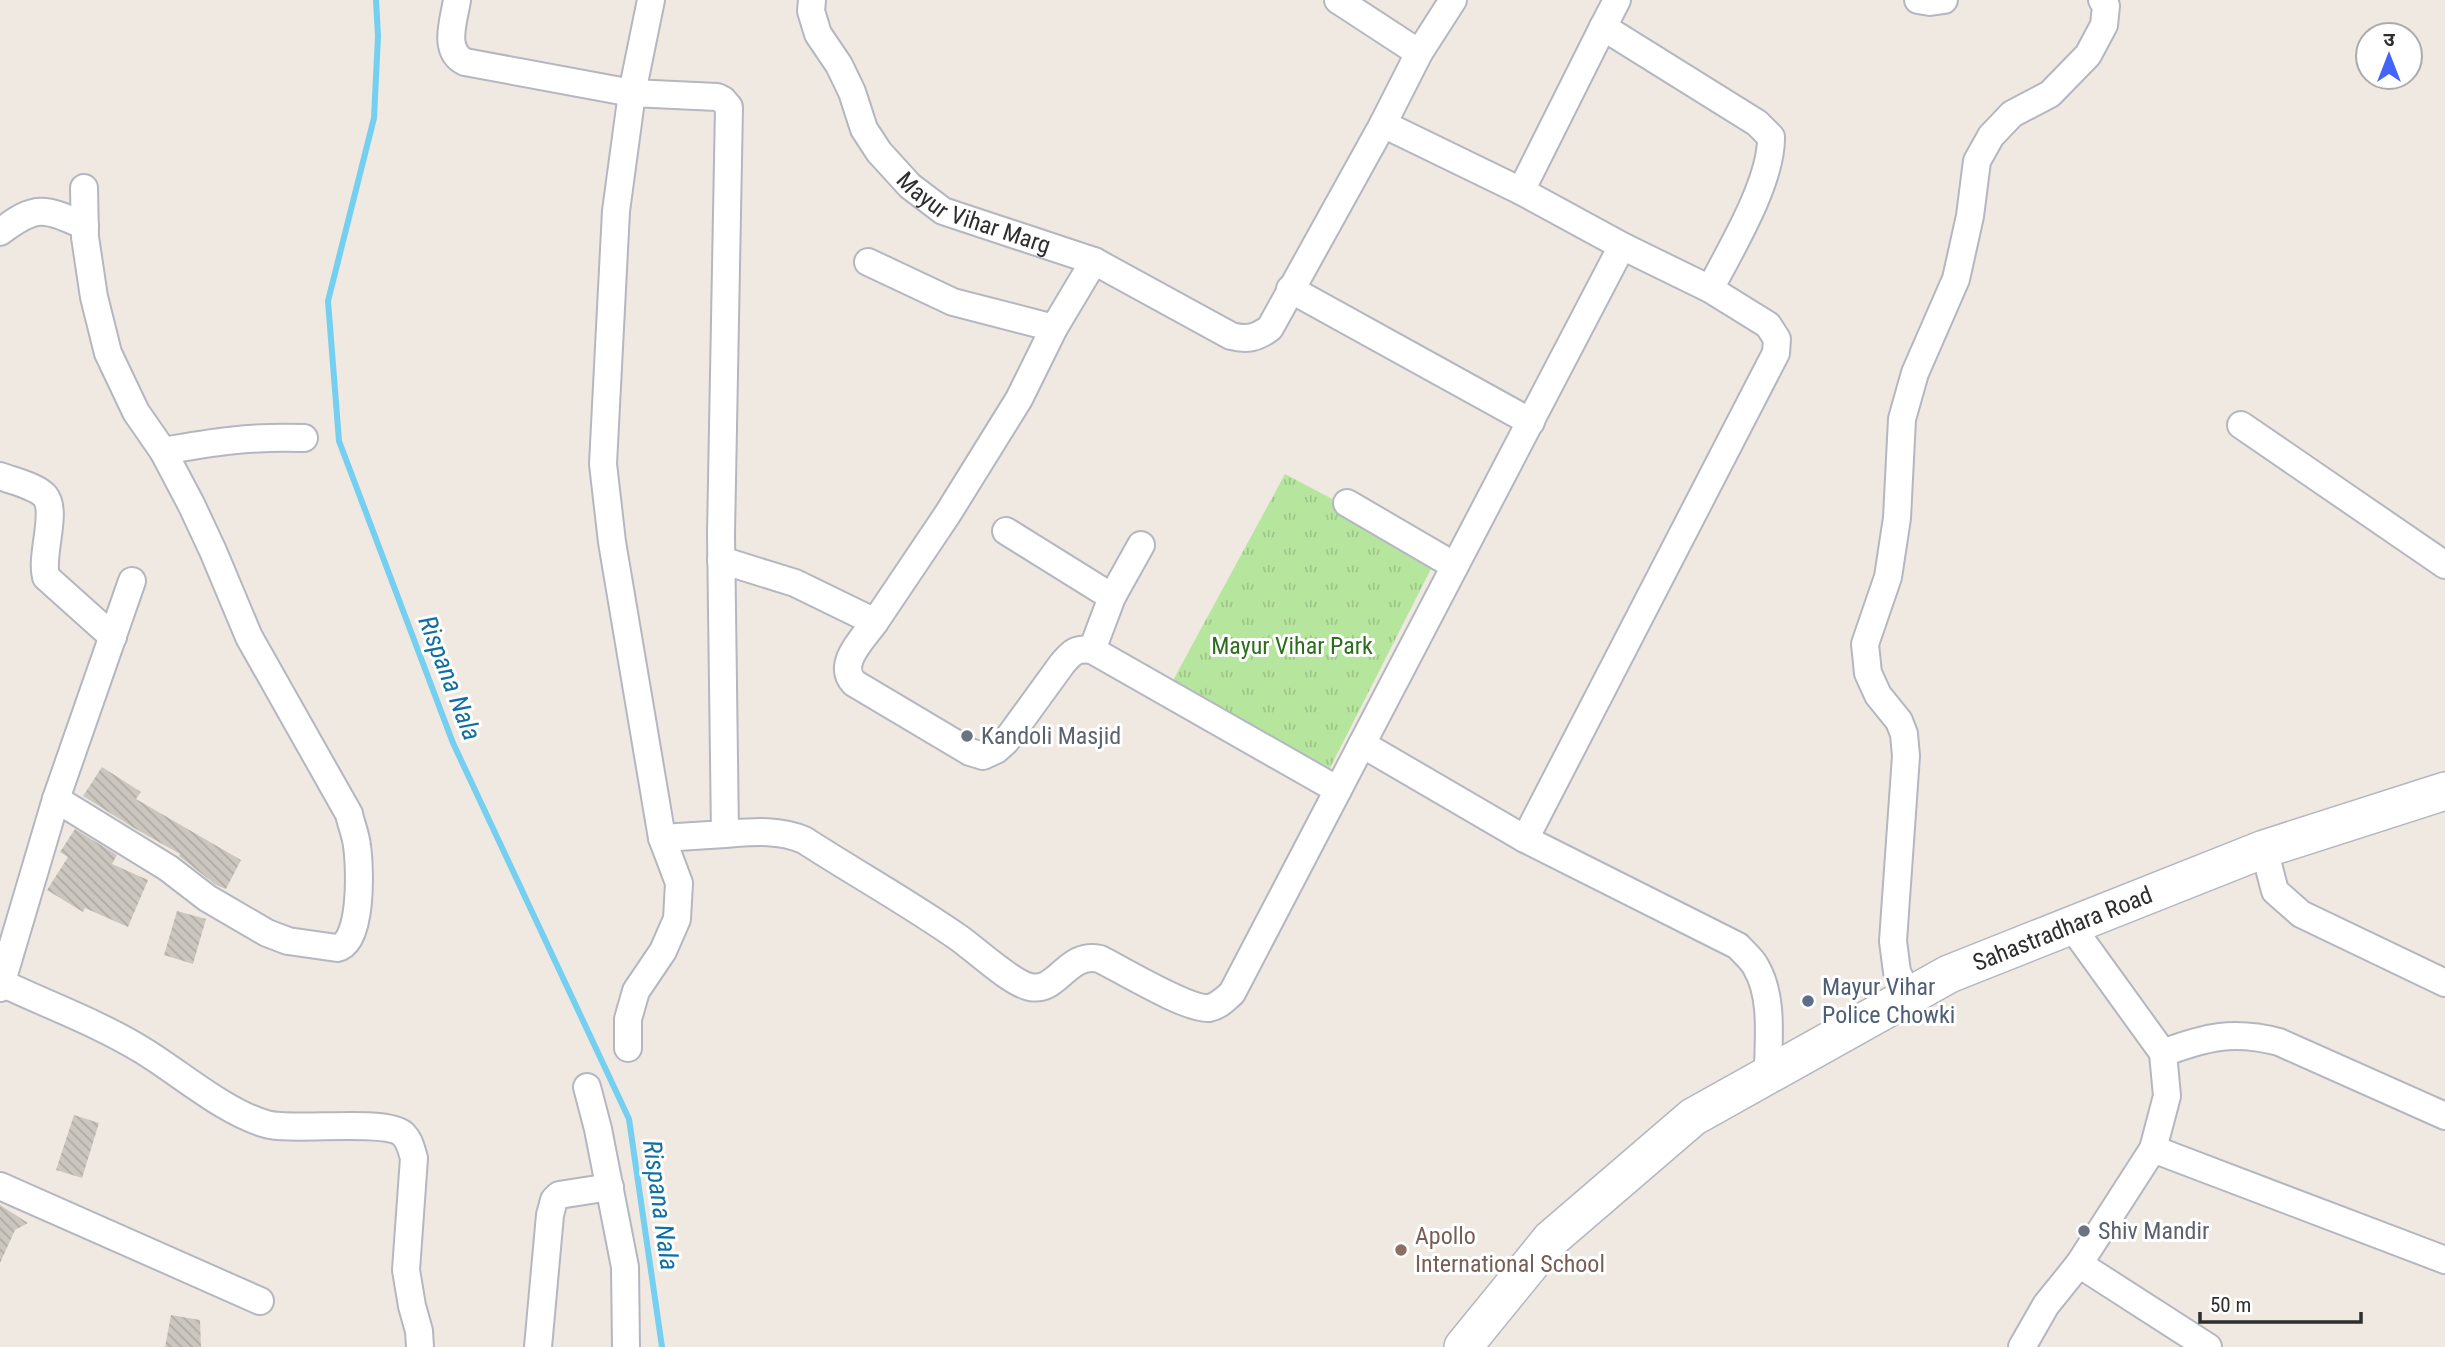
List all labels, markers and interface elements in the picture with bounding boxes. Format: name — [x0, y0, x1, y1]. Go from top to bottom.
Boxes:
north arrow — [2354, 21, 2424, 91]
text: उ — [2383, 28, 2395, 51]
street label: Mayur Vihar Marg — [891, 167, 1054, 260]
water label: Rispana Nala — [413, 611, 487, 745]
park label: Mayur Vihar Park — [1211, 632, 1373, 660]
place label: Kandoli Masjid — [981, 722, 1121, 750]
marker: Kandoli Masjid — [959, 728, 975, 744]
street label: Sahastradhara Road — [1969, 881, 2156, 977]
place label: Mayur Vihar Police Chowki — [1822, 973, 1955, 1029]
marker: Mayur Vihar Police Chowki — [1800, 993, 1816, 1009]
water label: Rispana Nala — [637, 1138, 685, 1272]
place label: Shiv Mandir — [2098, 1217, 2209, 1245]
place label: Apollo International School — [1415, 1222, 1605, 1278]
marker: Shiv Mandir — [2076, 1223, 2092, 1239]
marker: Apollo International School — [1393, 1242, 1409, 1258]
scale bar — [2200, 1280, 2361, 1324]
text: 50 m — [2210, 1293, 2251, 1317]

